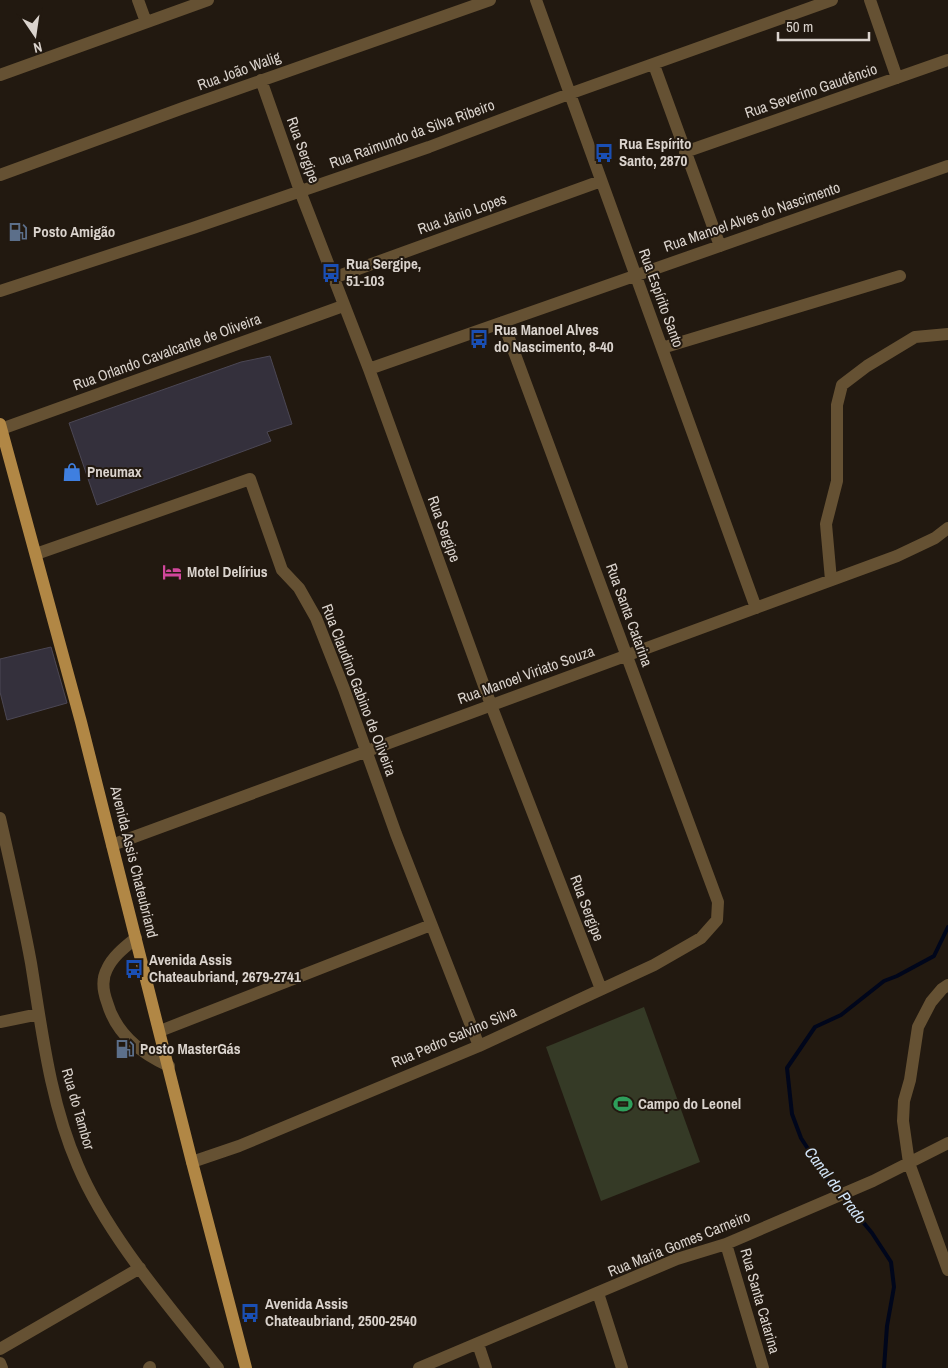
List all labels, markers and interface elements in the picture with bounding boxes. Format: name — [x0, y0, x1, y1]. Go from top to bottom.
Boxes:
north arrow — [10, 10, 60, 60]
scale bar — [778, 10, 869, 42]
text: 50 m — [786, 16, 813, 37]
text: N — [32, 38, 44, 57]
street label: Rua João Walig — [194, 46, 283, 95]
street label: Rua Severino Gaudêncio — [742, 58, 880, 123]
street label: Rua Raimundo da Silva Ribeiro — [326, 94, 497, 173]
street label: Rua Sergipe — [282, 114, 325, 186]
place label: Rua Espírito Santo, 2870 — [619, 133, 691, 171]
bus stop icon: Rua Espírito Santo, 2870 — [593, 142, 615, 164]
street label: Rua Manoel Alves do Nascimento — [661, 176, 843, 257]
street label: Rua Jânio Lopes — [415, 188, 509, 239]
fuel station icon: Posto Amigão — [7, 221, 29, 243]
place label: Posto Amigão — [33, 221, 115, 242]
street label: Rua Espírito Santo — [634, 245, 689, 350]
place label: Rua Sergipe, 51-103 — [346, 253, 421, 291]
bus stop icon: Rua Sergipe, 51-103 — [320, 262, 342, 284]
street label: Rua Orlando Cavalcante de Oliveira — [70, 308, 264, 395]
place label: Rua Manoel Alves do Nascimento, 8-40 — [494, 319, 614, 357]
bus stop icon: Rua Manoel Alves do Nascimento, 8-40 — [468, 328, 490, 350]
shop icon: Pneumax — [61, 461, 83, 483]
place label: Pneumax — [87, 461, 142, 482]
street label: Rua Sergipe — [423, 493, 466, 565]
street label: Rua Santa Catarina — [601, 560, 658, 670]
hotel icon: Motel Delírius — [161, 561, 183, 583]
place label: Motel Delírius — [187, 561, 268, 582]
street label: Rua Claudino Gabino de Oliveira — [317, 601, 402, 779]
street label: Rua Manoel Viriato Souza — [455, 640, 597, 709]
street label: Avenida Assis Chateubriand — [105, 783, 164, 940]
street label: Rua Sergipe — [565, 872, 610, 944]
place label: Avenida Assis Chateaubriand, 2679-2741 — [149, 949, 301, 987]
bus stop icon: Avenida Assis Chateaubriand, 2679-2741 — [123, 958, 145, 980]
street label: Rua Pedro Salvino Silva — [388, 1001, 520, 1072]
fuel station icon: Posto MasterGás — [114, 1038, 136, 1060]
place label: Posto MasterGás — [140, 1038, 241, 1059]
street label: Rua do Tambor — [57, 1066, 100, 1152]
sports icon: Campo do Leonel — [612, 1093, 634, 1115]
place label: Campo do Leonel — [638, 1093, 741, 1114]
water label: Canal do Prado — [800, 1142, 872, 1228]
street label: Rua Maria Gomes Carneiro — [605, 1205, 753, 1282]
street label: Rua Santa Catarina — [735, 1246, 786, 1356]
place label: Avenida Assis Chateaubriand, 2500-2540 — [265, 1293, 417, 1331]
bus stop icon: Avenida Assis Chateaubriand, 2500-2540 — [239, 1302, 261, 1324]

